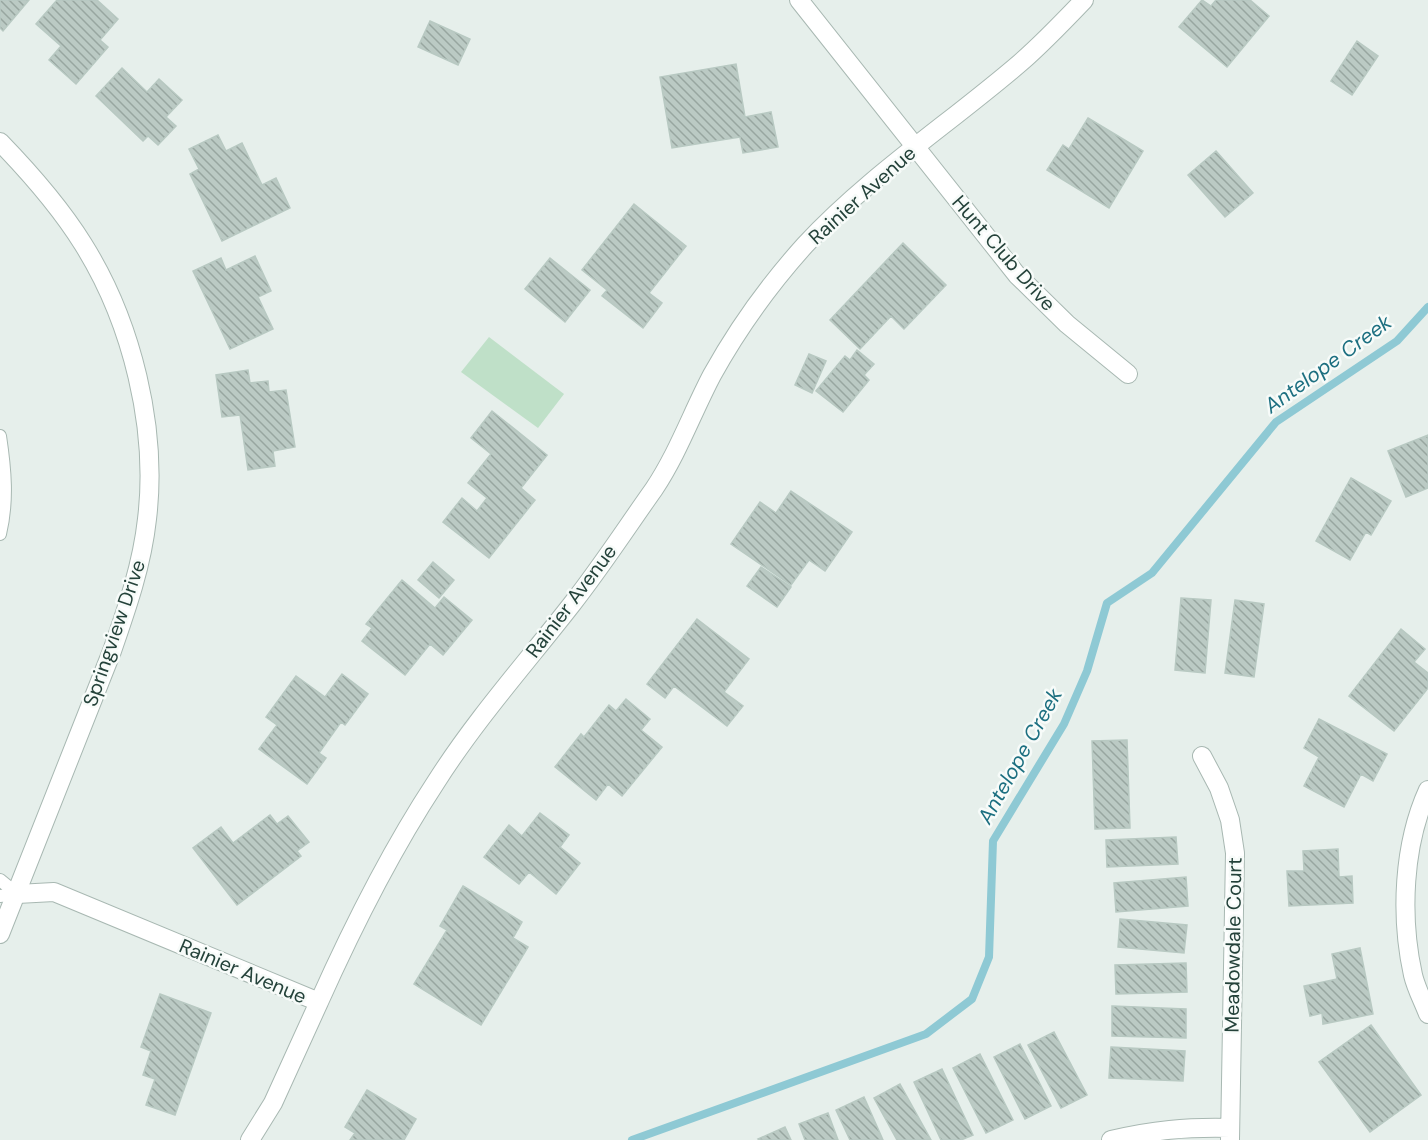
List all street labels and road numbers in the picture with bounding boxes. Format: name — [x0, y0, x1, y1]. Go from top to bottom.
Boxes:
street label: Rainier Avenue — [803, 140, 921, 250]
street label: Hunt Club Drive — [947, 190, 1061, 316]
street label: Rainier Avenue — [520, 539, 622, 663]
street label: Springview Drive — [77, 556, 151, 710]
street label: Meadowdale Court — [1218, 857, 1248, 1033]
street label: Rainier Avenue — [176, 933, 310, 1009]

